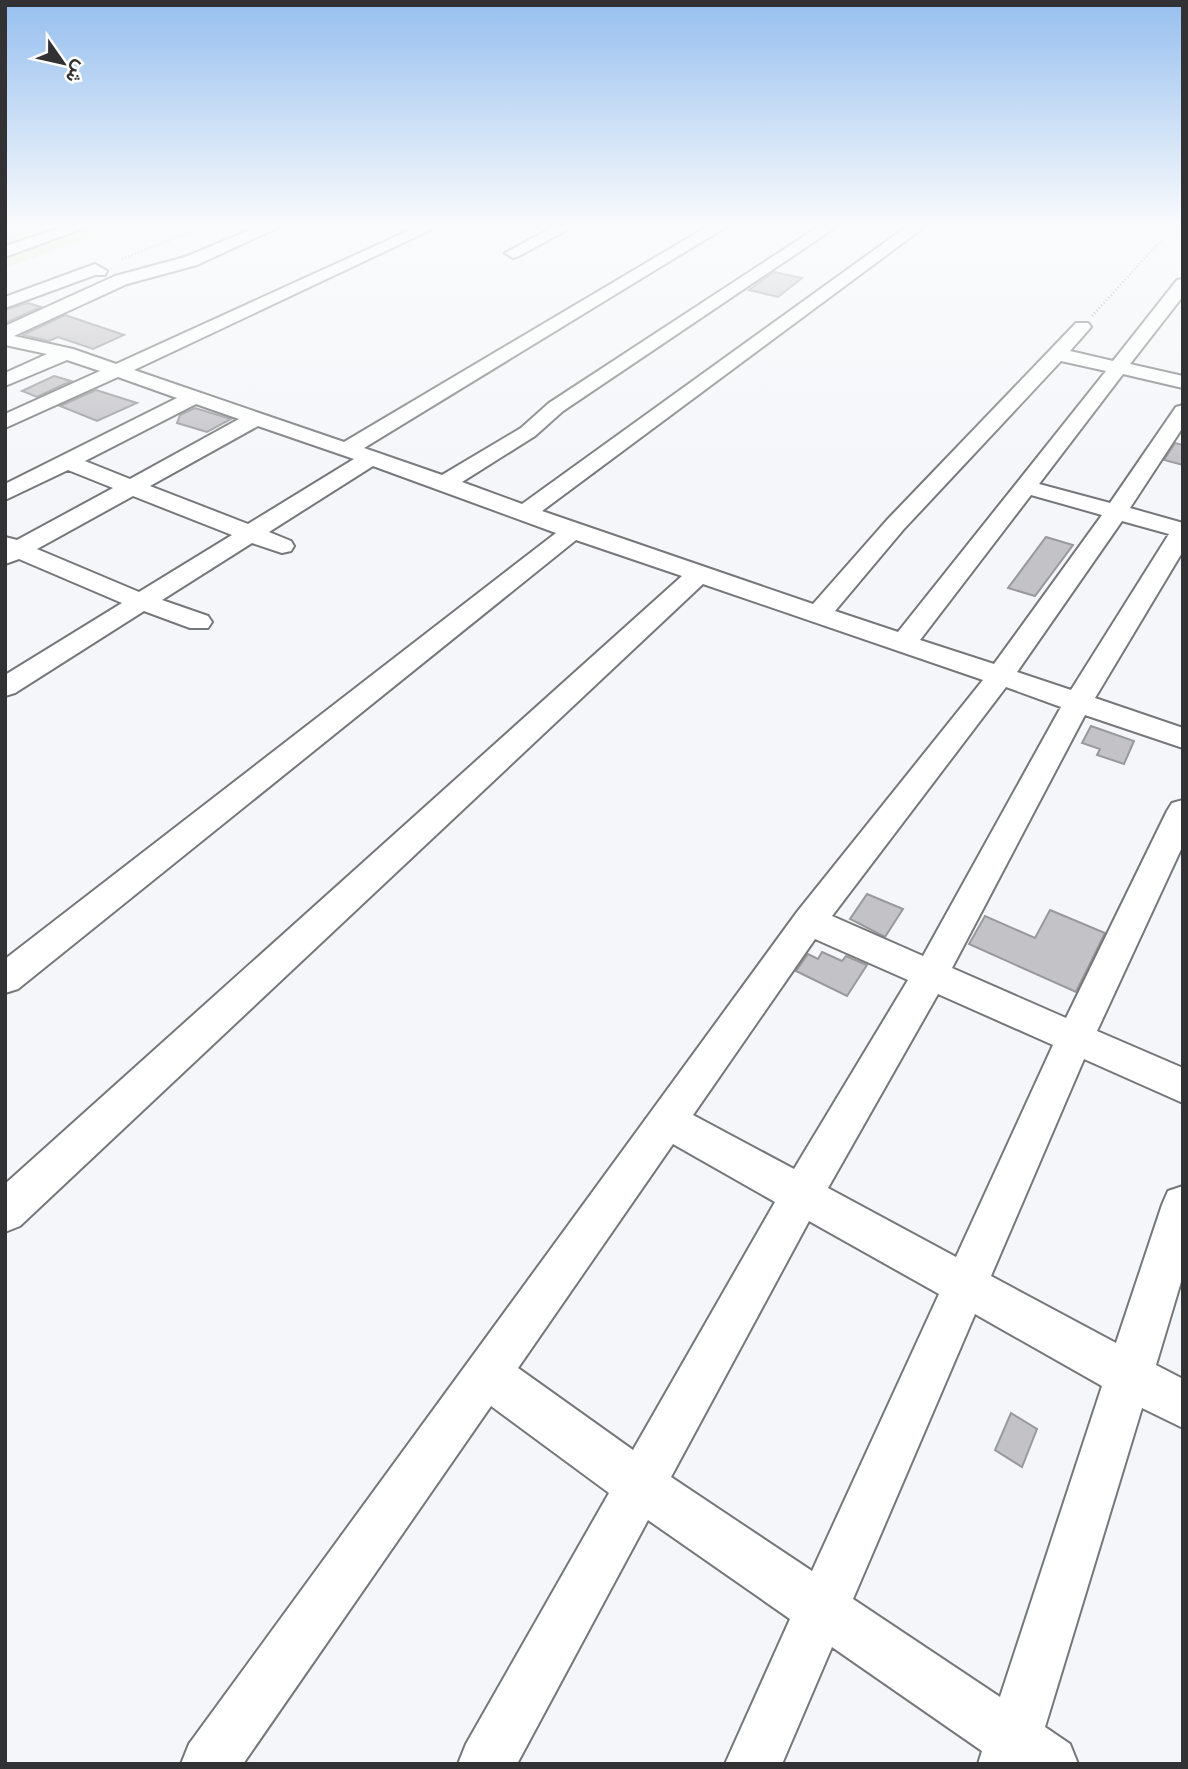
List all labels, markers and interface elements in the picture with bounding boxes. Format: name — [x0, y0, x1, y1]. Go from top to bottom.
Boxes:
north arrow — [28, 28, 98, 98]
text: ش — [61, 56, 93, 89]

